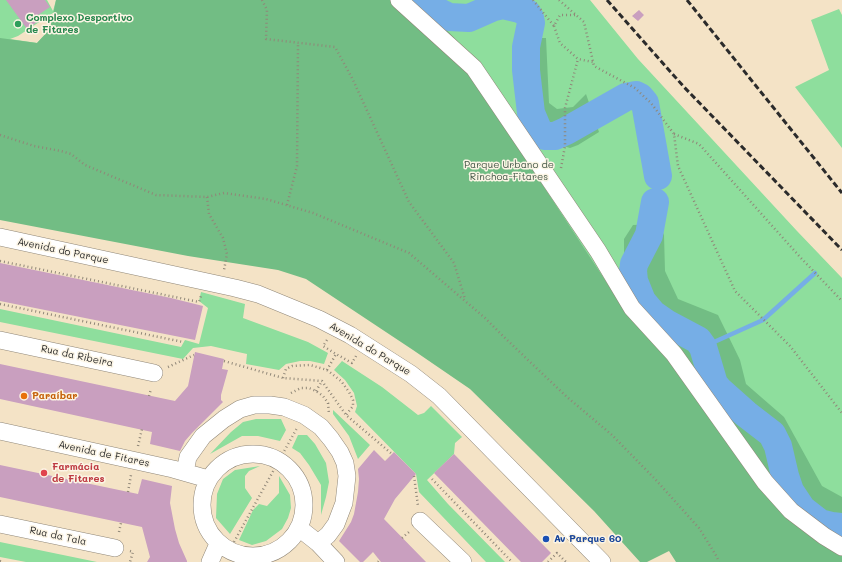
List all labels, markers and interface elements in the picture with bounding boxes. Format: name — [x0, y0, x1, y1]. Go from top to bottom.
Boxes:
place label: Complexo Desportivo de Fitares — [26, 12, 132, 36]
marker: Complexo Desportivo de Fitares — [13, 19, 23, 29]
park label: Parque Urbano de Rinchoa-Fitares — [464, 159, 554, 182]
street label: Avenida do Parque — [16, 235, 110, 267]
street label: Avenida do Parque — [327, 320, 413, 378]
street label: Rua da Ribeira — [40, 342, 114, 370]
place label: Paraíbar — [32, 390, 78, 402]
marker: Paraíbar — [19, 391, 29, 401]
street label: Avenida de Fitares — [57, 438, 151, 470]
place label: Farmácia de Fitares — [52, 461, 104, 484]
marker: Farmácia de Fitares — [39, 468, 49, 478]
street label: Rua da Tala — [29, 524, 87, 548]
place label: Av Parque 60 — [554, 533, 621, 545]
marker: Av Parque 60 — [541, 534, 551, 544]

